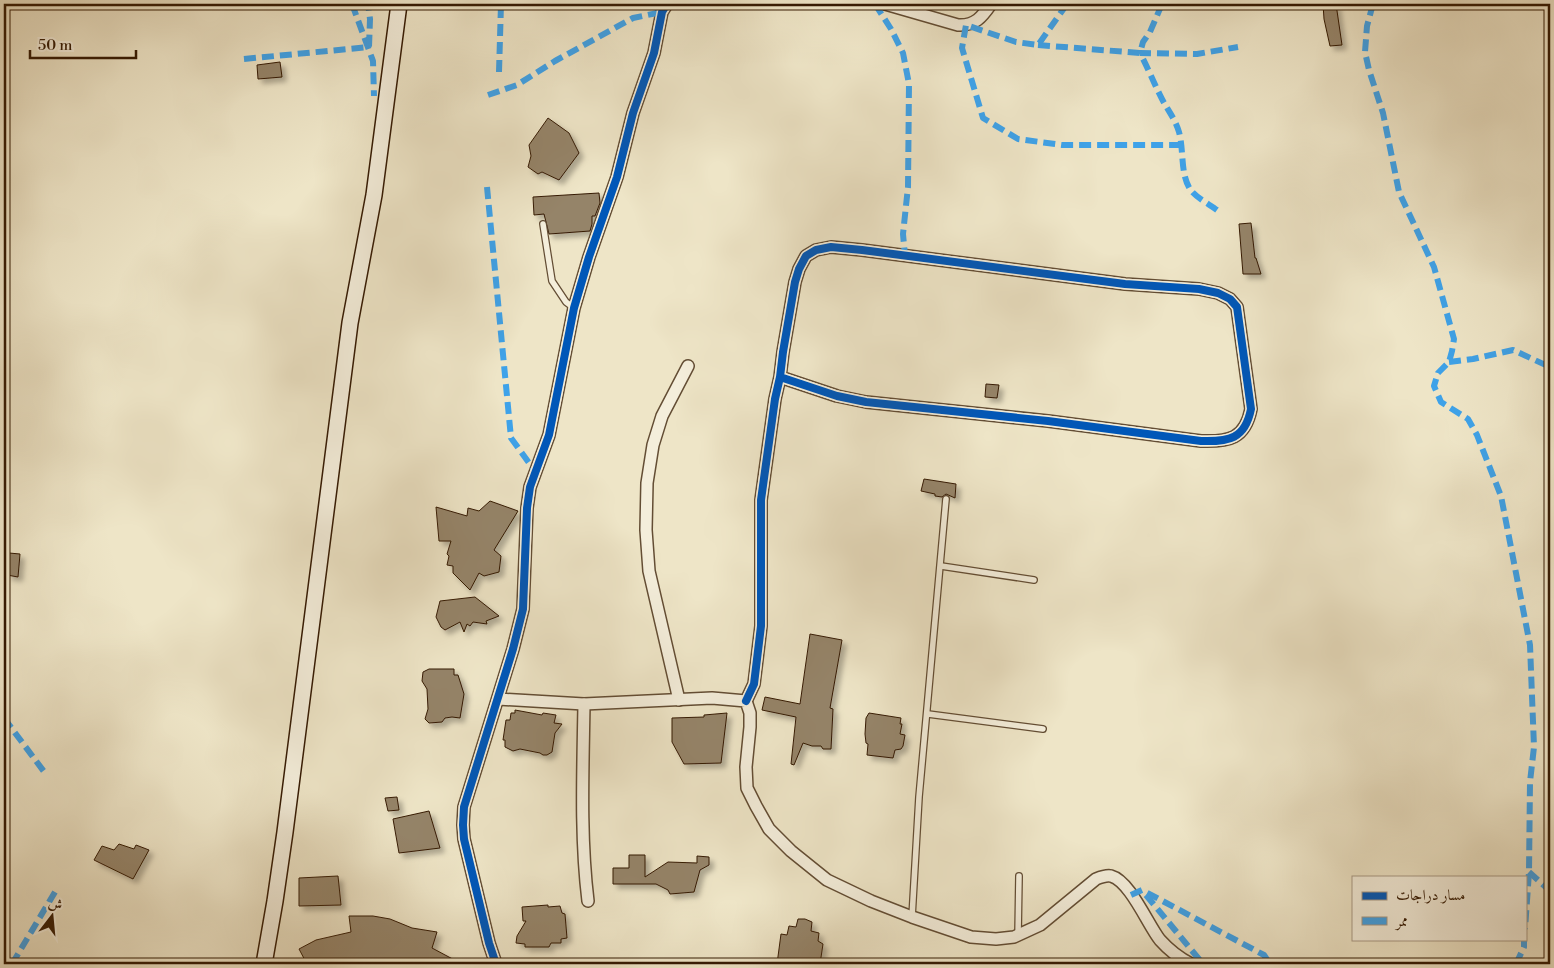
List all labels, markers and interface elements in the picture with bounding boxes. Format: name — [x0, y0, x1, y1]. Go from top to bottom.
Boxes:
scale bar — [30, 28, 136, 60]
text: 50 m — [38, 36, 72, 55]
legend — [1352, 876, 1526, 940]
text: مسار دراجات — [1396, 886, 1465, 905]
north arrow — [28, 890, 78, 940]
text: ش — [46, 894, 65, 915]
text: ممر — [1394, 912, 1408, 931]

